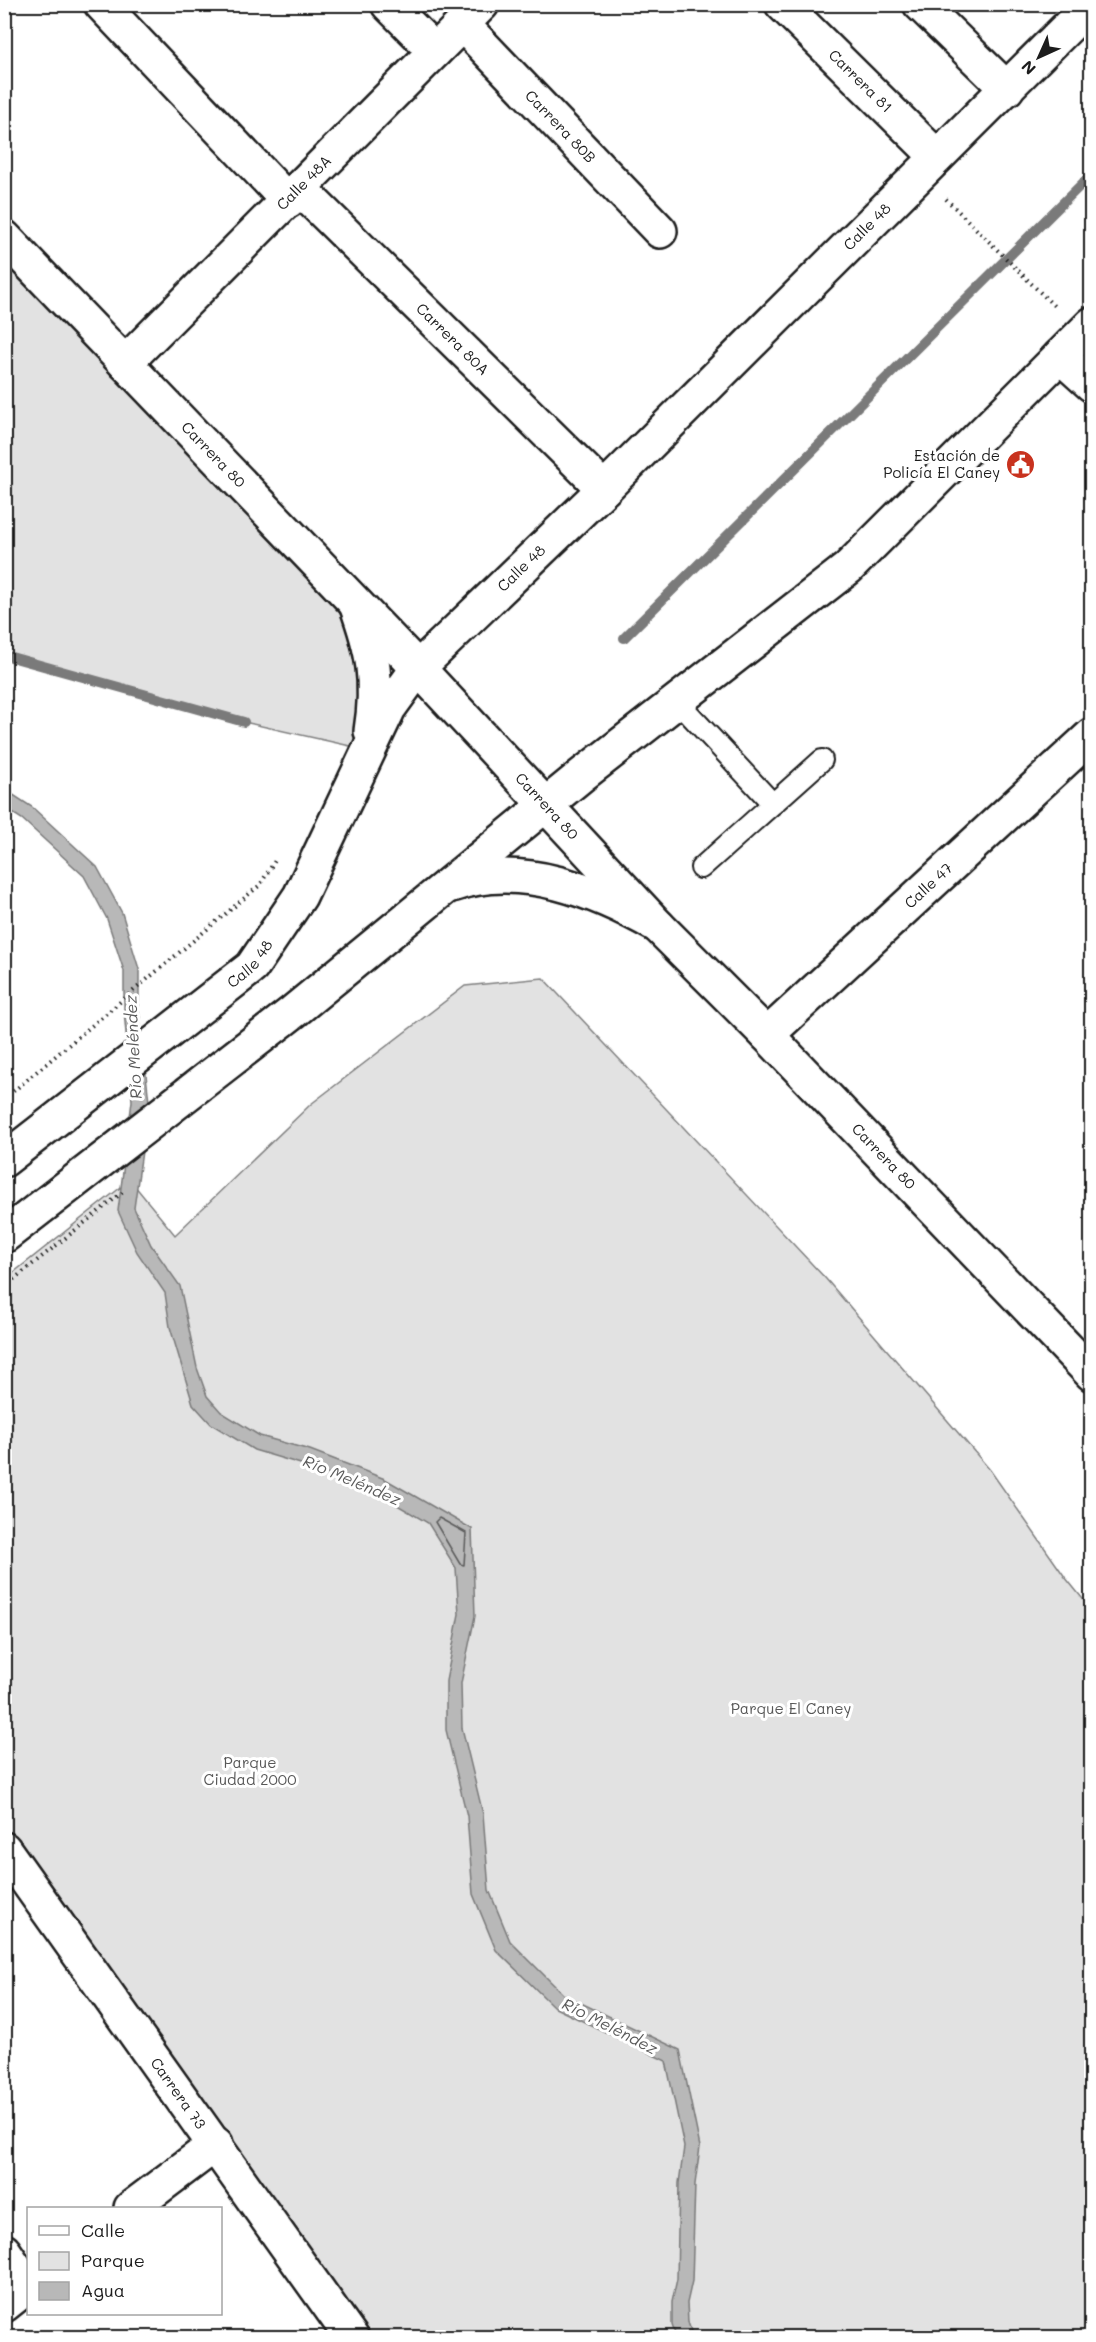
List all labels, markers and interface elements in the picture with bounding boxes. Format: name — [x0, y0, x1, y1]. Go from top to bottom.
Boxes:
north arrow — [1009, 27, 1069, 87]
street label: Carrera 81 — [825, 45, 897, 116]
text: N — [1016, 56, 1040, 80]
street label: Carrera 80B — [521, 85, 601, 167]
street label: Calle 48A — [272, 150, 335, 214]
street label: Calle 48 — [838, 198, 895, 254]
street label: Carrera 80A — [412, 298, 494, 379]
street label: Carrera 80 — [177, 417, 250, 491]
place label: Estación de Policía El Caney — [883, 445, 1000, 482]
public building icon: Estación de Policía El Caney — [1005, 449, 1037, 481]
street label: Calle 48 — [492, 540, 549, 596]
street label: Carrera 80 — [511, 768, 584, 843]
street label: Calle 47 — [900, 858, 956, 912]
street label: Calle 48 — [222, 936, 277, 992]
water label: Río Meléndez — [119, 994, 146, 1100]
street label: Carrera 80 — [848, 1119, 921, 1193]
water label: Río Meléndez — [300, 1450, 404, 1510]
park label: Parque El Caney — [731, 1698, 851, 1718]
park label: Parque Ciudad 2000 — [204, 1752, 296, 1789]
water label: Río Meléndez — [559, 1993, 662, 2059]
street label: Carrera 73 — [146, 2053, 211, 2133]
legend — [27, 2207, 222, 2315]
text: Calle — [81, 2218, 125, 2242]
text: Parque — [81, 2248, 145, 2272]
text: Agua — [81, 2278, 125, 2302]

